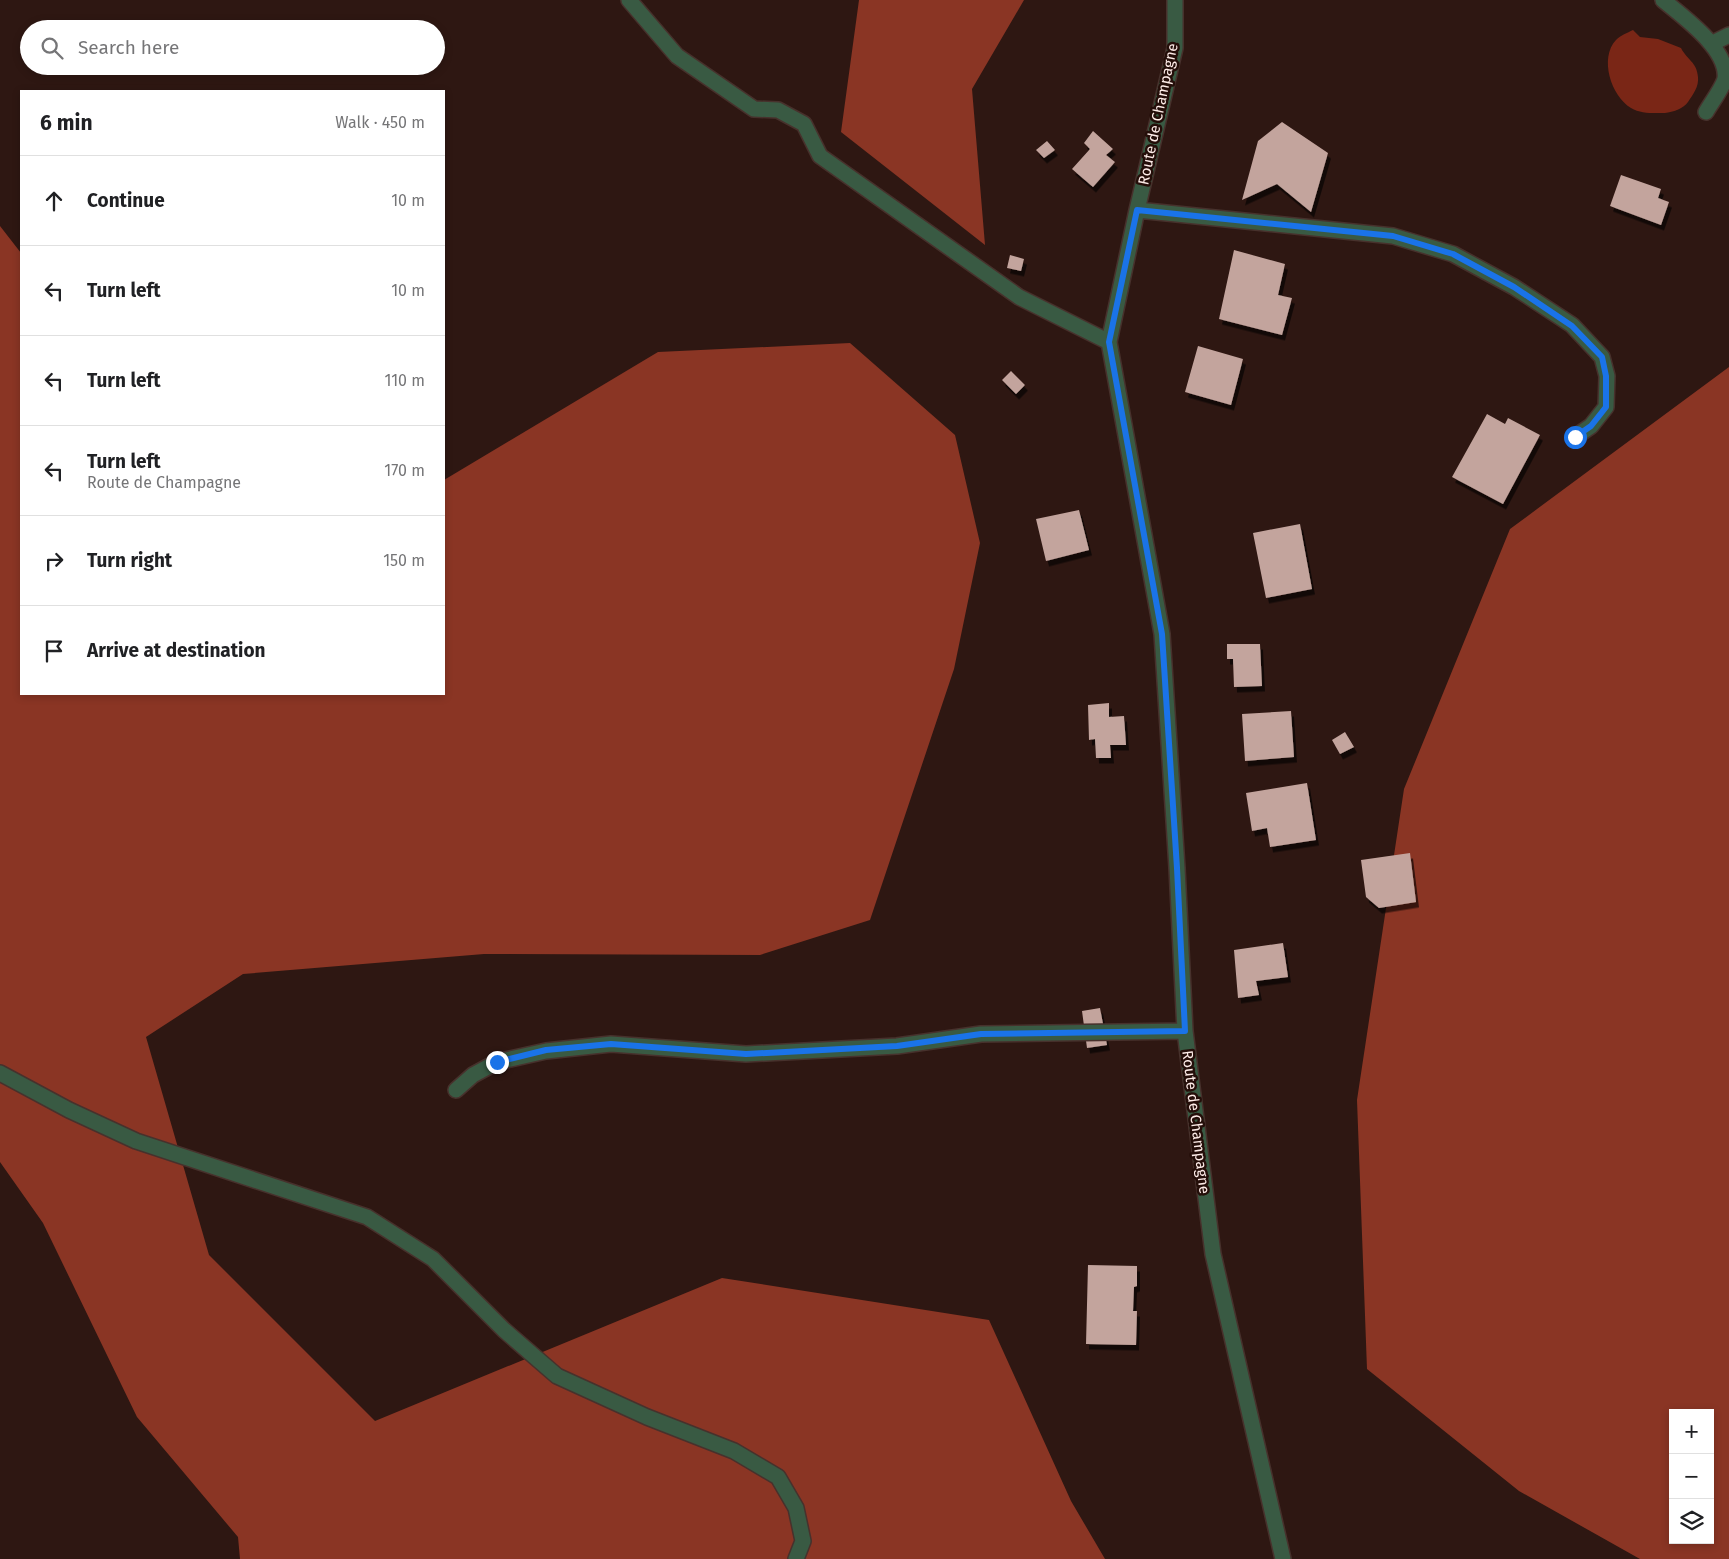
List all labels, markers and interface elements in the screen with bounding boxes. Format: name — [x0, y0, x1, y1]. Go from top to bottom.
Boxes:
search box — [20, 20, 445, 75]
icon: search — [38, 34, 66, 62]
text: Search here — [78, 36, 179, 59]
street label: Route de Champagne — [1134, 42, 1182, 186]
text: 6 min — [40, 110, 93, 136]
text: Walk · 450 m — [335, 113, 425, 132]
icon: ahead — [40, 187, 68, 215]
text: Continue — [87, 189, 165, 212]
text: 10 m — [391, 191, 425, 210]
icon: left — [40, 277, 68, 305]
text: Turn left — [87, 279, 161, 302]
text: 10 m — [391, 281, 425, 300]
icon: left — [40, 367, 68, 395]
text: Turn left — [87, 369, 161, 392]
text: 110 m — [384, 371, 425, 390]
route start — [1564, 426, 1587, 449]
text: Turn left — [87, 450, 161, 473]
icon: left — [40, 457, 68, 485]
text: 170 m — [384, 461, 425, 480]
text: Route de Champagne — [87, 473, 241, 492]
icon: right — [40, 547, 68, 575]
text: Turn right — [87, 549, 172, 572]
text: 150 m — [383, 551, 425, 570]
icon: arrive — [40, 637, 68, 665]
text: Arrive at destination — [87, 639, 266, 662]
street label: Route de Champagne — [1178, 1049, 1214, 1195]
route end — [486, 1051, 509, 1074]
map controls — [1669, 1409, 1714, 1544]
button: + — [1669, 1409, 1714, 1454]
button: − — [1669, 1454, 1714, 1499]
button: layers — [1669, 1499, 1714, 1544]

